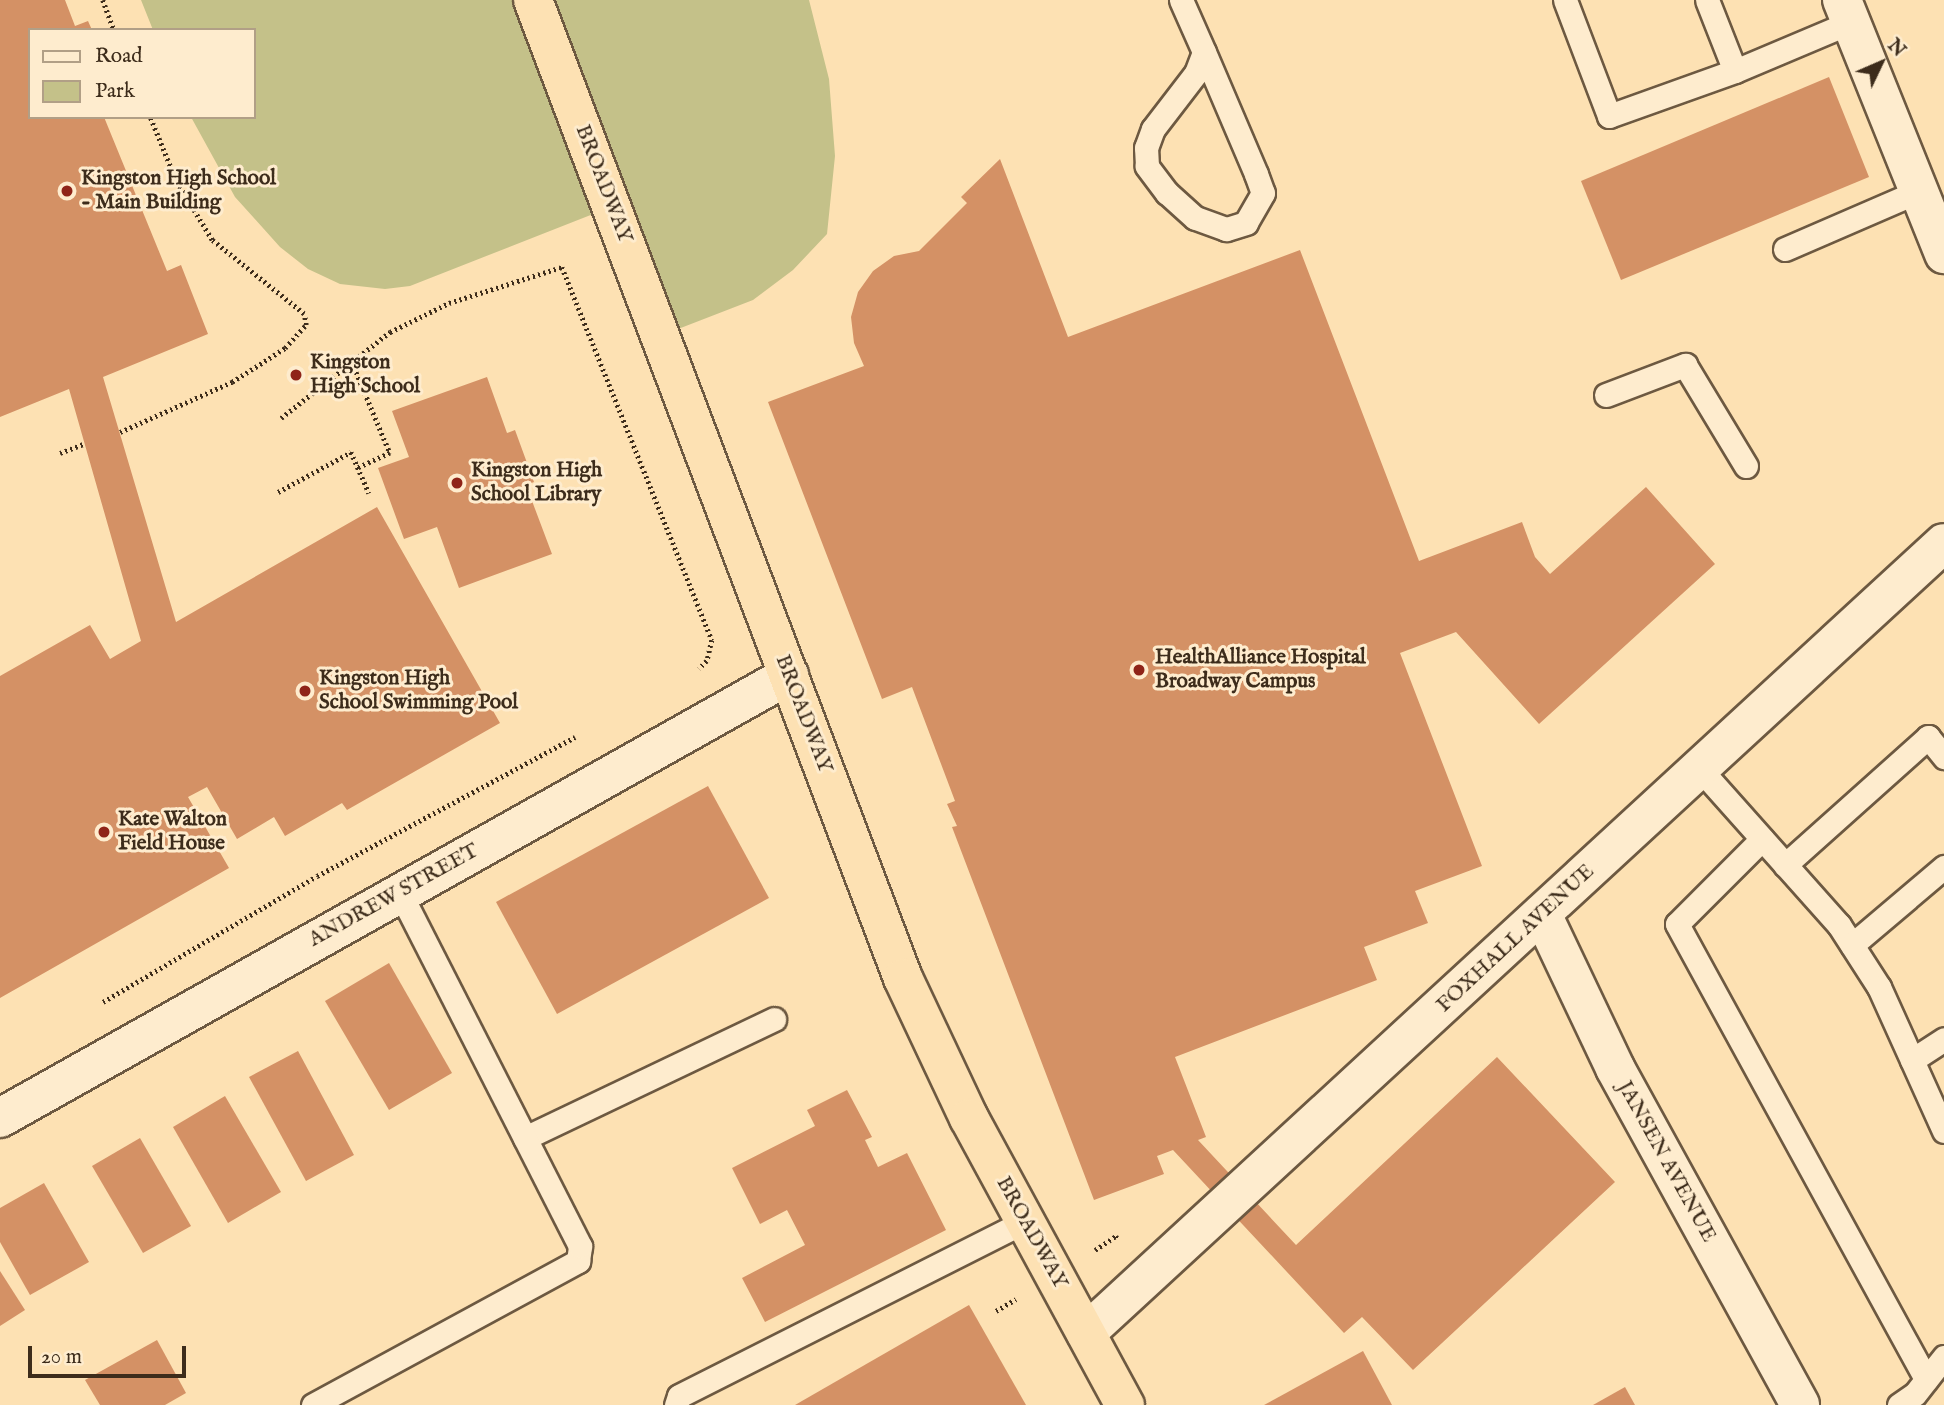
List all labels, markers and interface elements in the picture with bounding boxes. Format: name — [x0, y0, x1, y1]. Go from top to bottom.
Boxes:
legend — [28, 28, 256, 119]
north arrow — [1846, 28, 1916, 98]
text: N — [1882, 34, 1910, 63]
text: Road — [95, 43, 142, 70]
text: Park — [95, 78, 135, 105]
street label: BROADWAY — [569, 121, 637, 247]
place label: Kingston High School - Main Building — [81, 166, 276, 216]
marker: Kingston High School - Main Building — [59, 183, 75, 199]
place label: Kingston High School — [310, 350, 420, 400]
marker: Kingston High School — [288, 367, 304, 383]
place label: Kingston High School Library — [471, 458, 602, 508]
marker: Kingston High School Library — [449, 475, 465, 491]
place label: HealthAlliance Hospital Broadway Campus — [1155, 645, 1366, 695]
street label: BROADWAY — [769, 651, 837, 777]
marker: HealthAlliance Hospital Broadway Campus — [1129, 660, 1149, 680]
place label: Kingston High School Swimming Pool — [319, 666, 518, 716]
marker: Kingston High School Swimming Pool — [297, 683, 313, 699]
place label: Kate Walton Field House — [118, 807, 227, 857]
marker: Kate Walton Field House — [96, 824, 112, 840]
street label: ANDREW STREET — [305, 839, 483, 953]
street label: FOXHALL AVENUE — [1432, 860, 1600, 1018]
street label: JANSEN AVENUE — [1611, 1077, 1721, 1247]
street label: BROADWAY — [990, 1173, 1072, 1293]
scale bar — [32, 1332, 189, 1376]
text: 20 m — [41, 1344, 82, 1371]

